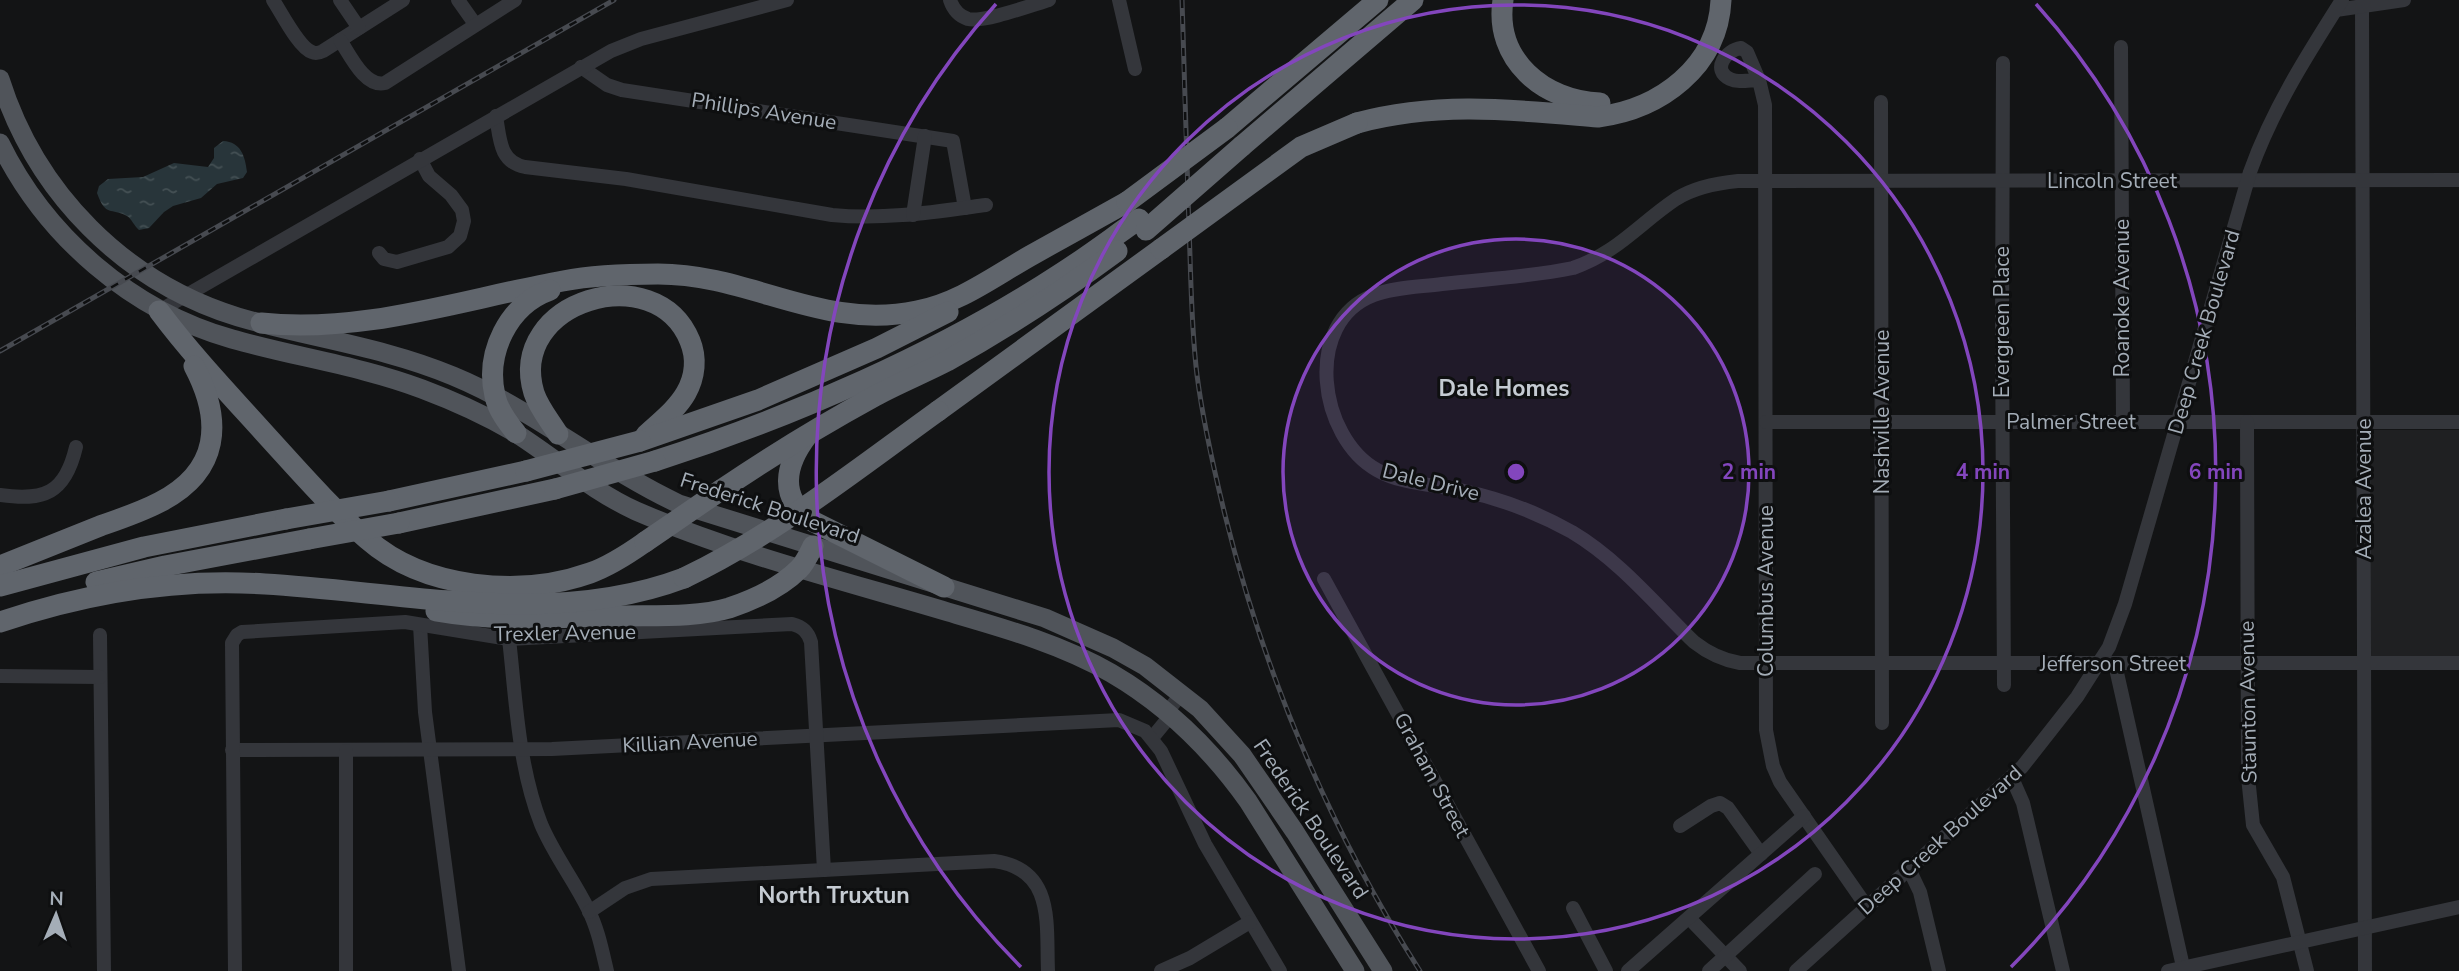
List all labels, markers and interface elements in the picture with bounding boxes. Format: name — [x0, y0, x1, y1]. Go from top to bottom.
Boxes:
street label: Phillips Avenue — [689, 86, 839, 136]
street label: Lincoln Street — [2047, 167, 2178, 195]
street label: Roanoke Avenue — [2108, 219, 2136, 377]
street label: Deep Creek Boulevard — [2161, 226, 2247, 438]
street label: Evergreen Place — [1988, 246, 2016, 398]
street label: Nashville Avenue — [1868, 330, 1896, 494]
district label: Dale Homes — [1439, 373, 1569, 404]
street label: Palmer Street — [2006, 408, 2136, 436]
street label: Azalea Avenue — [2350, 418, 2378, 560]
street label: Dale Drive — [1379, 456, 1483, 508]
text: 2 min — [1722, 458, 1776, 486]
text: 4 min — [1956, 458, 2010, 486]
text: 6 min — [2189, 458, 2243, 486]
centre of rings — [1504, 460, 1528, 484]
street label: Frederick Boulevard — [677, 466, 863, 550]
street label: Columbus Avenue — [1752, 505, 1780, 677]
street label: Trexler Avenue — [494, 618, 636, 648]
street label: Staunton Avenue — [2233, 620, 2263, 784]
street label: Jefferson Street — [2039, 650, 2187, 678]
street label: Graham Street — [1387, 708, 1477, 843]
street label: Killian Avenue — [622, 724, 758, 760]
street label: Frederick Boulevard — [1247, 733, 1375, 905]
street label: Deep Creek Boulevard — [1852, 759, 2028, 921]
north arrow — [21, 880, 91, 950]
district label: North Truxtun — [758, 880, 910, 911]
text: N — [49, 886, 64, 912]

